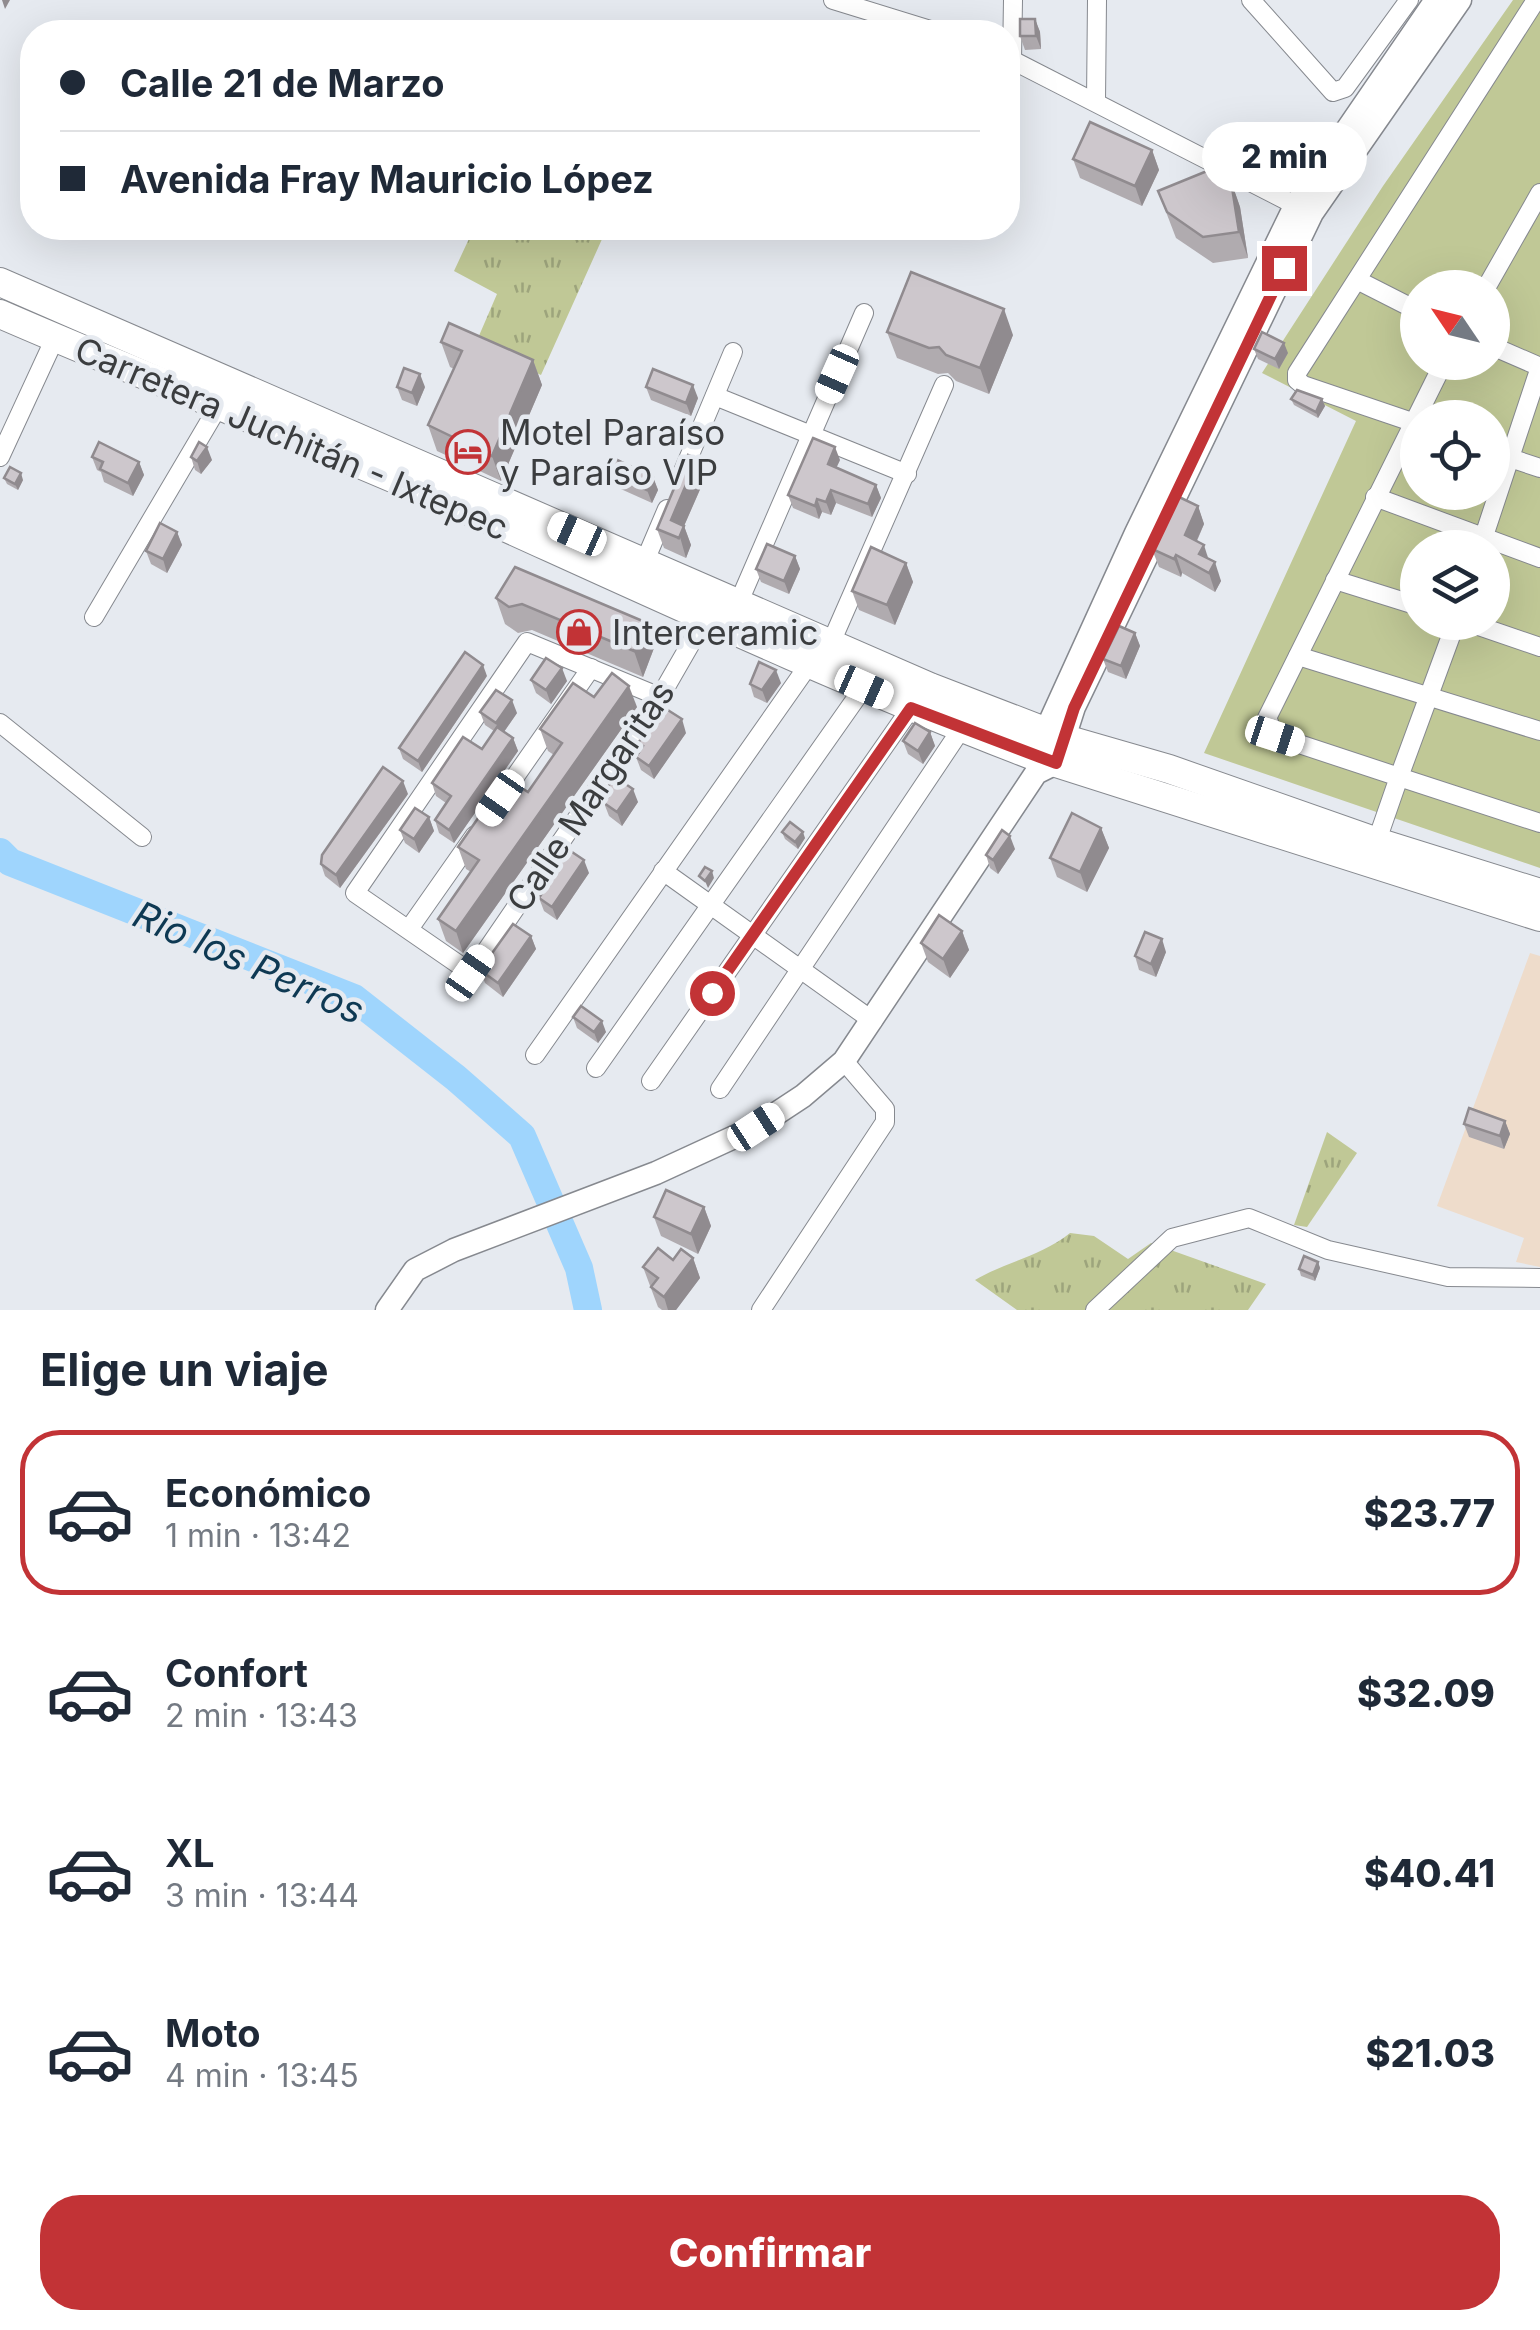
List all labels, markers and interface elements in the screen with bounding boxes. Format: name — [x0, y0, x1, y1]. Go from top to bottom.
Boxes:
text: Calle 21 de Marzo — [120, 60, 445, 106]
callout: 2 min — [1202, 123, 1366, 193]
text: 2 min — [1241, 137, 1328, 176]
text: Avenida Fray Mauricio López — [120, 156, 654, 202]
route end — [1262, 246, 1307, 291]
north arrow — [1400, 270, 1510, 380]
map controls — [1400, 270, 1510, 640]
street label: Carretera Juchitán - Ixtepec — [69, 328, 515, 548]
car — [811, 340, 863, 408]
button: locate — [1400, 400, 1510, 510]
place label: Motel Paraíso y Paraíso VIP — [500, 411, 725, 493]
hotel icon: Motel Paraíso y Paraíso VIP — [445, 429, 491, 475]
car — [543, 508, 611, 560]
button: layers — [1400, 530, 1510, 640]
shop icon: Interceramic — [556, 609, 602, 655]
place label: Interceramic — [612, 611, 819, 653]
car — [830, 661, 898, 713]
street label: Calle Margaritas — [497, 673, 683, 919]
car — [1242, 712, 1308, 760]
car — [471, 765, 529, 831]
water label: Rio los Perros — [127, 891, 371, 1033]
car — [441, 940, 499, 1006]
route start — [690, 971, 735, 1016]
car — [723, 1098, 789, 1156]
text: Elige un viaje — [40, 1342, 329, 1397]
icon: car — [45, 1468, 135, 1558]
text: Económico — [165, 1470, 371, 1516]
text: $23.77 — [1364, 1490, 1495, 1536]
text: 1 min · 13:42 — [165, 1516, 351, 1555]
icon: car — [45, 1648, 135, 1738]
text: Confort — [165, 1650, 308, 1696]
text: $32.09 — [1357, 1670, 1495, 1716]
text: 2 min · 13:43 — [165, 1696, 358, 1735]
icon: car — [45, 1828, 135, 1918]
text: XL — [165, 1830, 215, 1876]
text: $40.41 — [1364, 1850, 1495, 1896]
text: 3 min · 13:44 — [165, 1876, 359, 1915]
icon: car — [45, 2008, 135, 2098]
text: Moto — [165, 2010, 261, 2056]
text: $21.03 — [1365, 2030, 1495, 2076]
text: 4 min · 13:45 — [165, 2056, 359, 2095]
button: Confirmar — [40, 2195, 1500, 2310]

